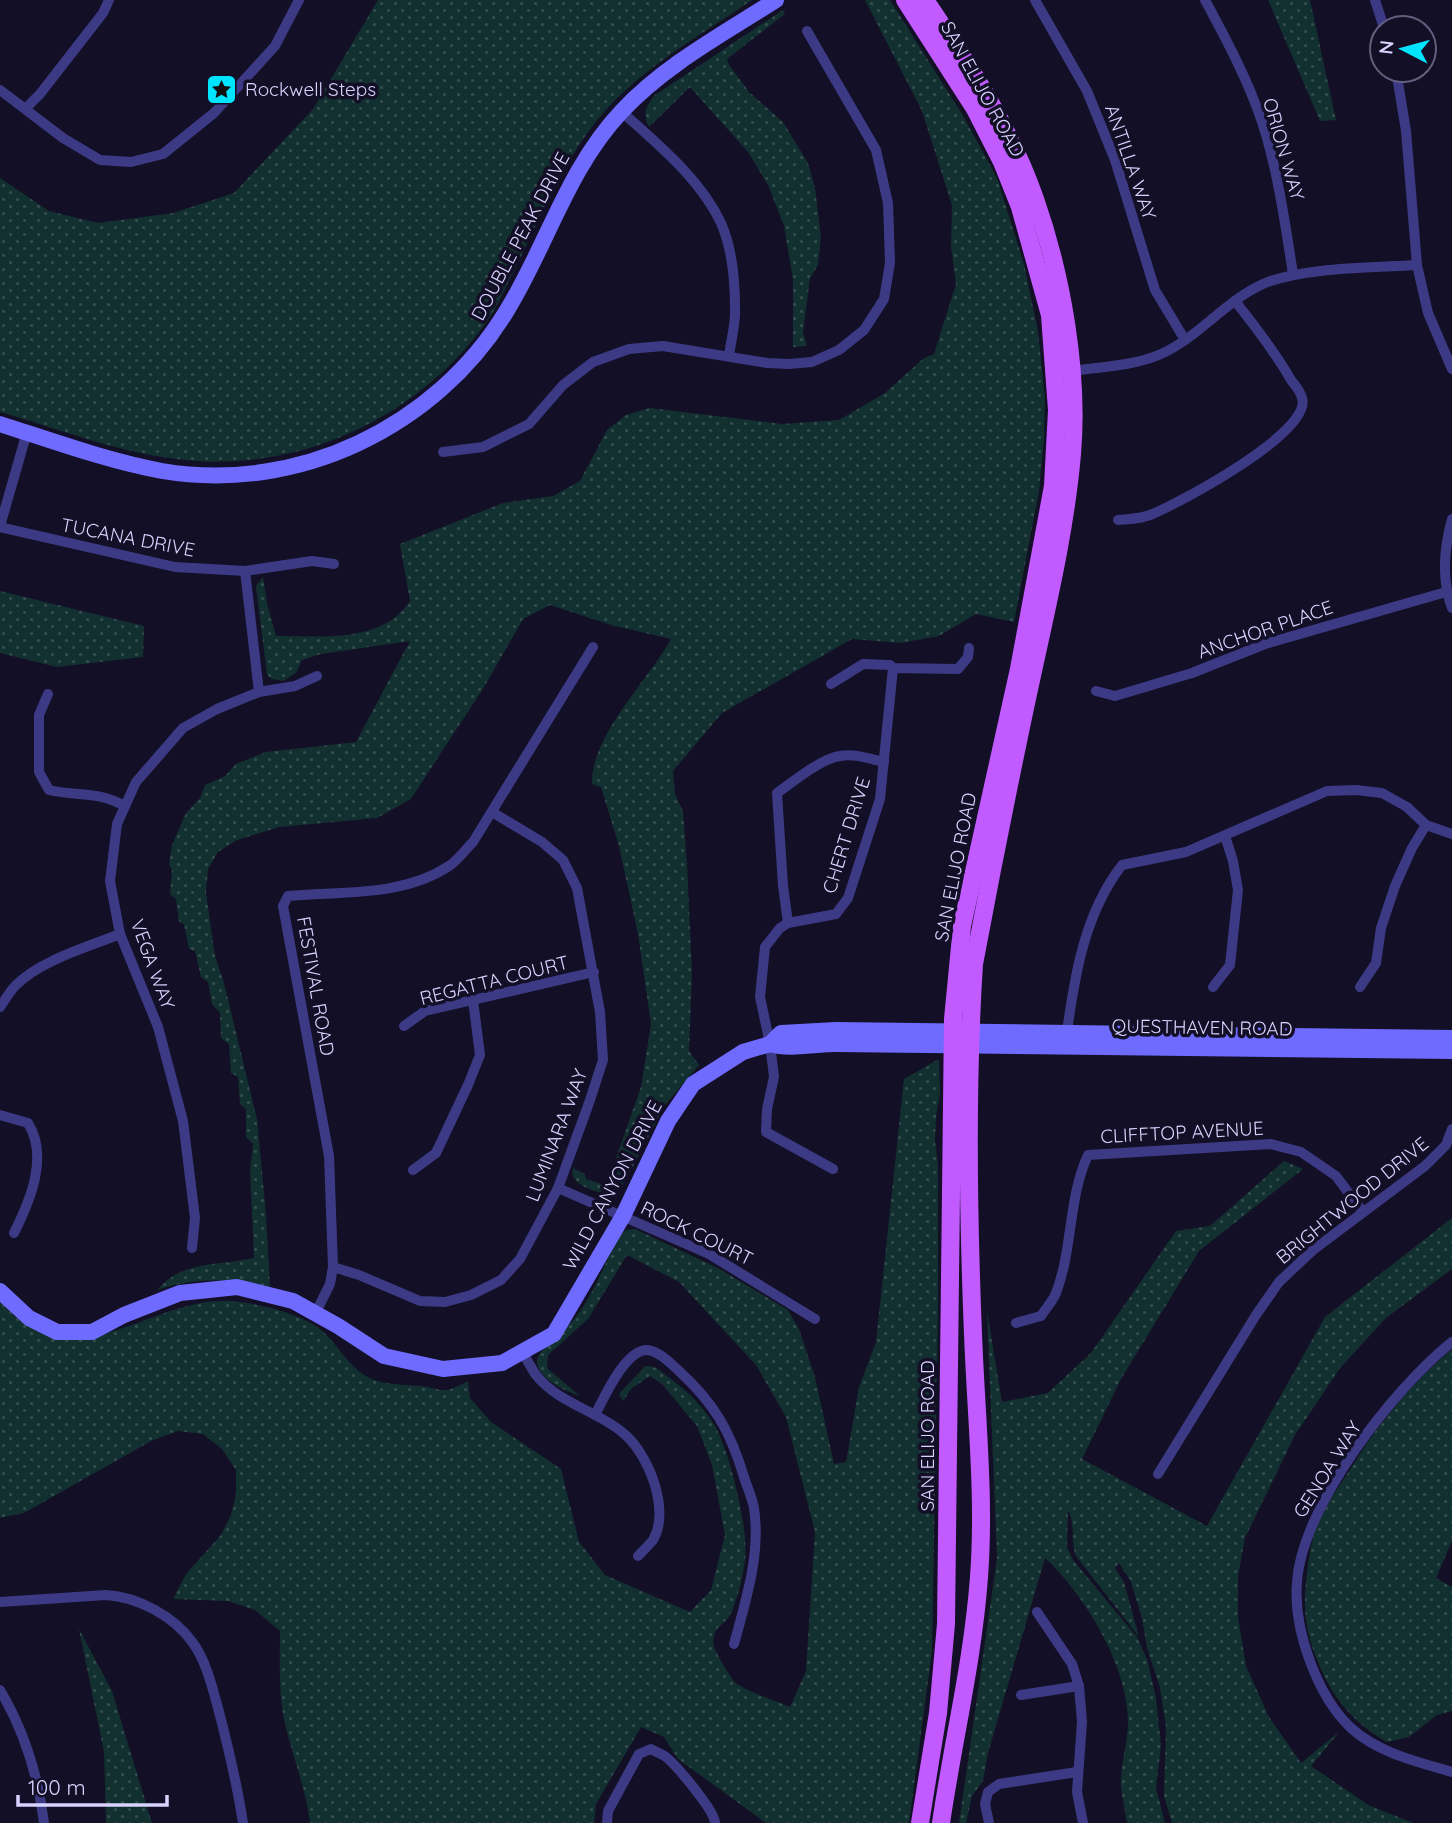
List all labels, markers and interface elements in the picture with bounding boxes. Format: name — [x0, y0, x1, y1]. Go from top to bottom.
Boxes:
north arrow — [1368, 14, 1438, 84]
street label: SAN ELIJO ROAD — [936, 17, 1030, 161]
text: N — [1373, 39, 1399, 55]
place icon: Rockwell Steps — [205, 72, 239, 106]
place label: Rockwell Steps — [245, 77, 376, 101]
street label: ORION WAY — [1258, 95, 1310, 203]
street label: ANTILLA WAY — [1100, 101, 1162, 223]
street label: DOUBLE PEAK DRIVE — [465, 148, 575, 324]
street label: TUCANA DRIVE — [59, 512, 197, 562]
street label: ANCHOR PLACE — [1194, 595, 1336, 663]
street label: CHERT DRIVE — [817, 774, 875, 896]
street label: SAN ELIJO ROAD — [929, 790, 981, 944]
street label: FESTIVAL ROAD — [292, 914, 340, 1058]
street label: VEGA WAY — [126, 916, 181, 1013]
street label: REGATTA COURT — [417, 950, 571, 1010]
street label: QUESTHAVEN ROAD — [1111, 1013, 1293, 1041]
street label: LUMINARA WAY — [520, 1065, 592, 1205]
street label: WILD CANYON DRIVE — [557, 1096, 667, 1274]
street label: CLIFFTOP AVENUE — [1100, 1116, 1264, 1148]
street label: BRIGHTWOOD DRIVE — [1271, 1131, 1433, 1269]
street label: ROCK COURT — [637, 1195, 757, 1271]
street label: SAN ELIJO ROAD — [915, 1360, 939, 1512]
street label: GENOA WAY — [1288, 1416, 1366, 1522]
scale bar — [18, 1764, 166, 1808]
text: 100 m — [28, 1774, 86, 1800]

